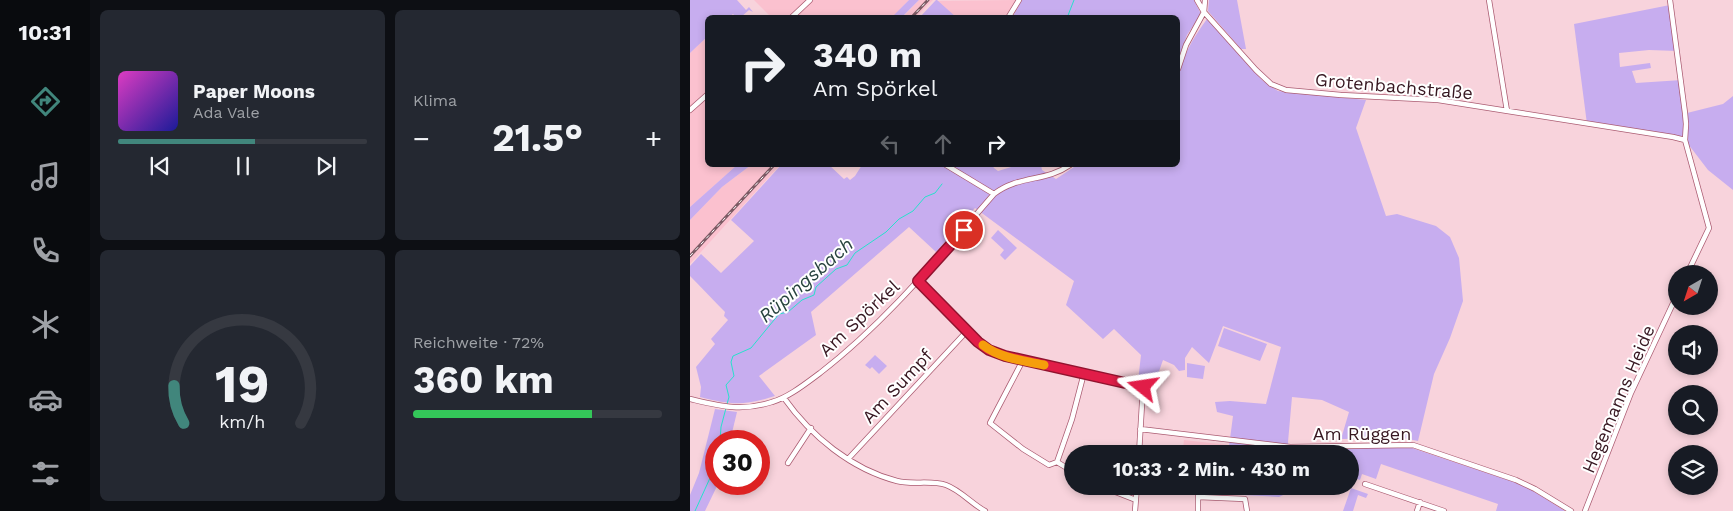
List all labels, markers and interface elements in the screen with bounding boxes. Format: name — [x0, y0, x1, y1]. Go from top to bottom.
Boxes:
text: 10:31 — [19, 20, 71, 45]
text: 340 m — [813, 34, 922, 76]
icon: right — [730, 35, 795, 100]
street label: Grotenbachstraße — [1314, 69, 1474, 103]
text: Am Spörkel — [813, 76, 937, 101]
text: Paper Moons — [193, 80, 315, 103]
icon: directions — [28, 84, 63, 119]
text: Klima — [413, 91, 457, 110]
text: Ada Vale — [193, 103, 260, 122]
text: 21.5° — [492, 116, 583, 160]
text: − — [413, 122, 430, 155]
text: + — [645, 122, 662, 155]
icon: left — [876, 130, 904, 158]
icon: ahead — [929, 130, 957, 158]
icon: right — [982, 130, 1010, 158]
icon: previous — [146, 152, 174, 180]
icon: pause — [229, 152, 257, 180]
icon: next — [312, 152, 340, 180]
icon: music — [28, 159, 63, 194]
pin — [943, 209, 985, 251]
icon: arrive — [950, 216, 978, 244]
icon: phone — [28, 233, 63, 268]
water label: Rüpingsbach — [754, 233, 858, 327]
north arrow — [1668, 265, 1718, 315]
map controls — [1668, 265, 1718, 495]
street label: Am Spörkel — [815, 275, 904, 360]
icon: climate — [28, 307, 63, 342]
street label: Hegemanns Heide — [1577, 322, 1659, 476]
button: sound — [1668, 325, 1718, 375]
text: Reichweite · 72% — [413, 333, 544, 352]
street label: Am Sumpf — [858, 345, 936, 427]
text: 19 — [215, 354, 270, 415]
text: 360 km — [413, 358, 554, 402]
position arrow — [1116, 360, 1168, 412]
icon: car — [28, 382, 63, 417]
button: search — [1668, 385, 1718, 435]
text: km/h — [219, 411, 266, 432]
street label: Am Rüggen — [1313, 423, 1411, 444]
speed limit sign: 30 — [705, 430, 770, 495]
button: layers — [1668, 445, 1718, 495]
icon: filters — [28, 456, 63, 491]
text: 10:33 · 2 Min. · 430 m — [1113, 458, 1310, 481]

